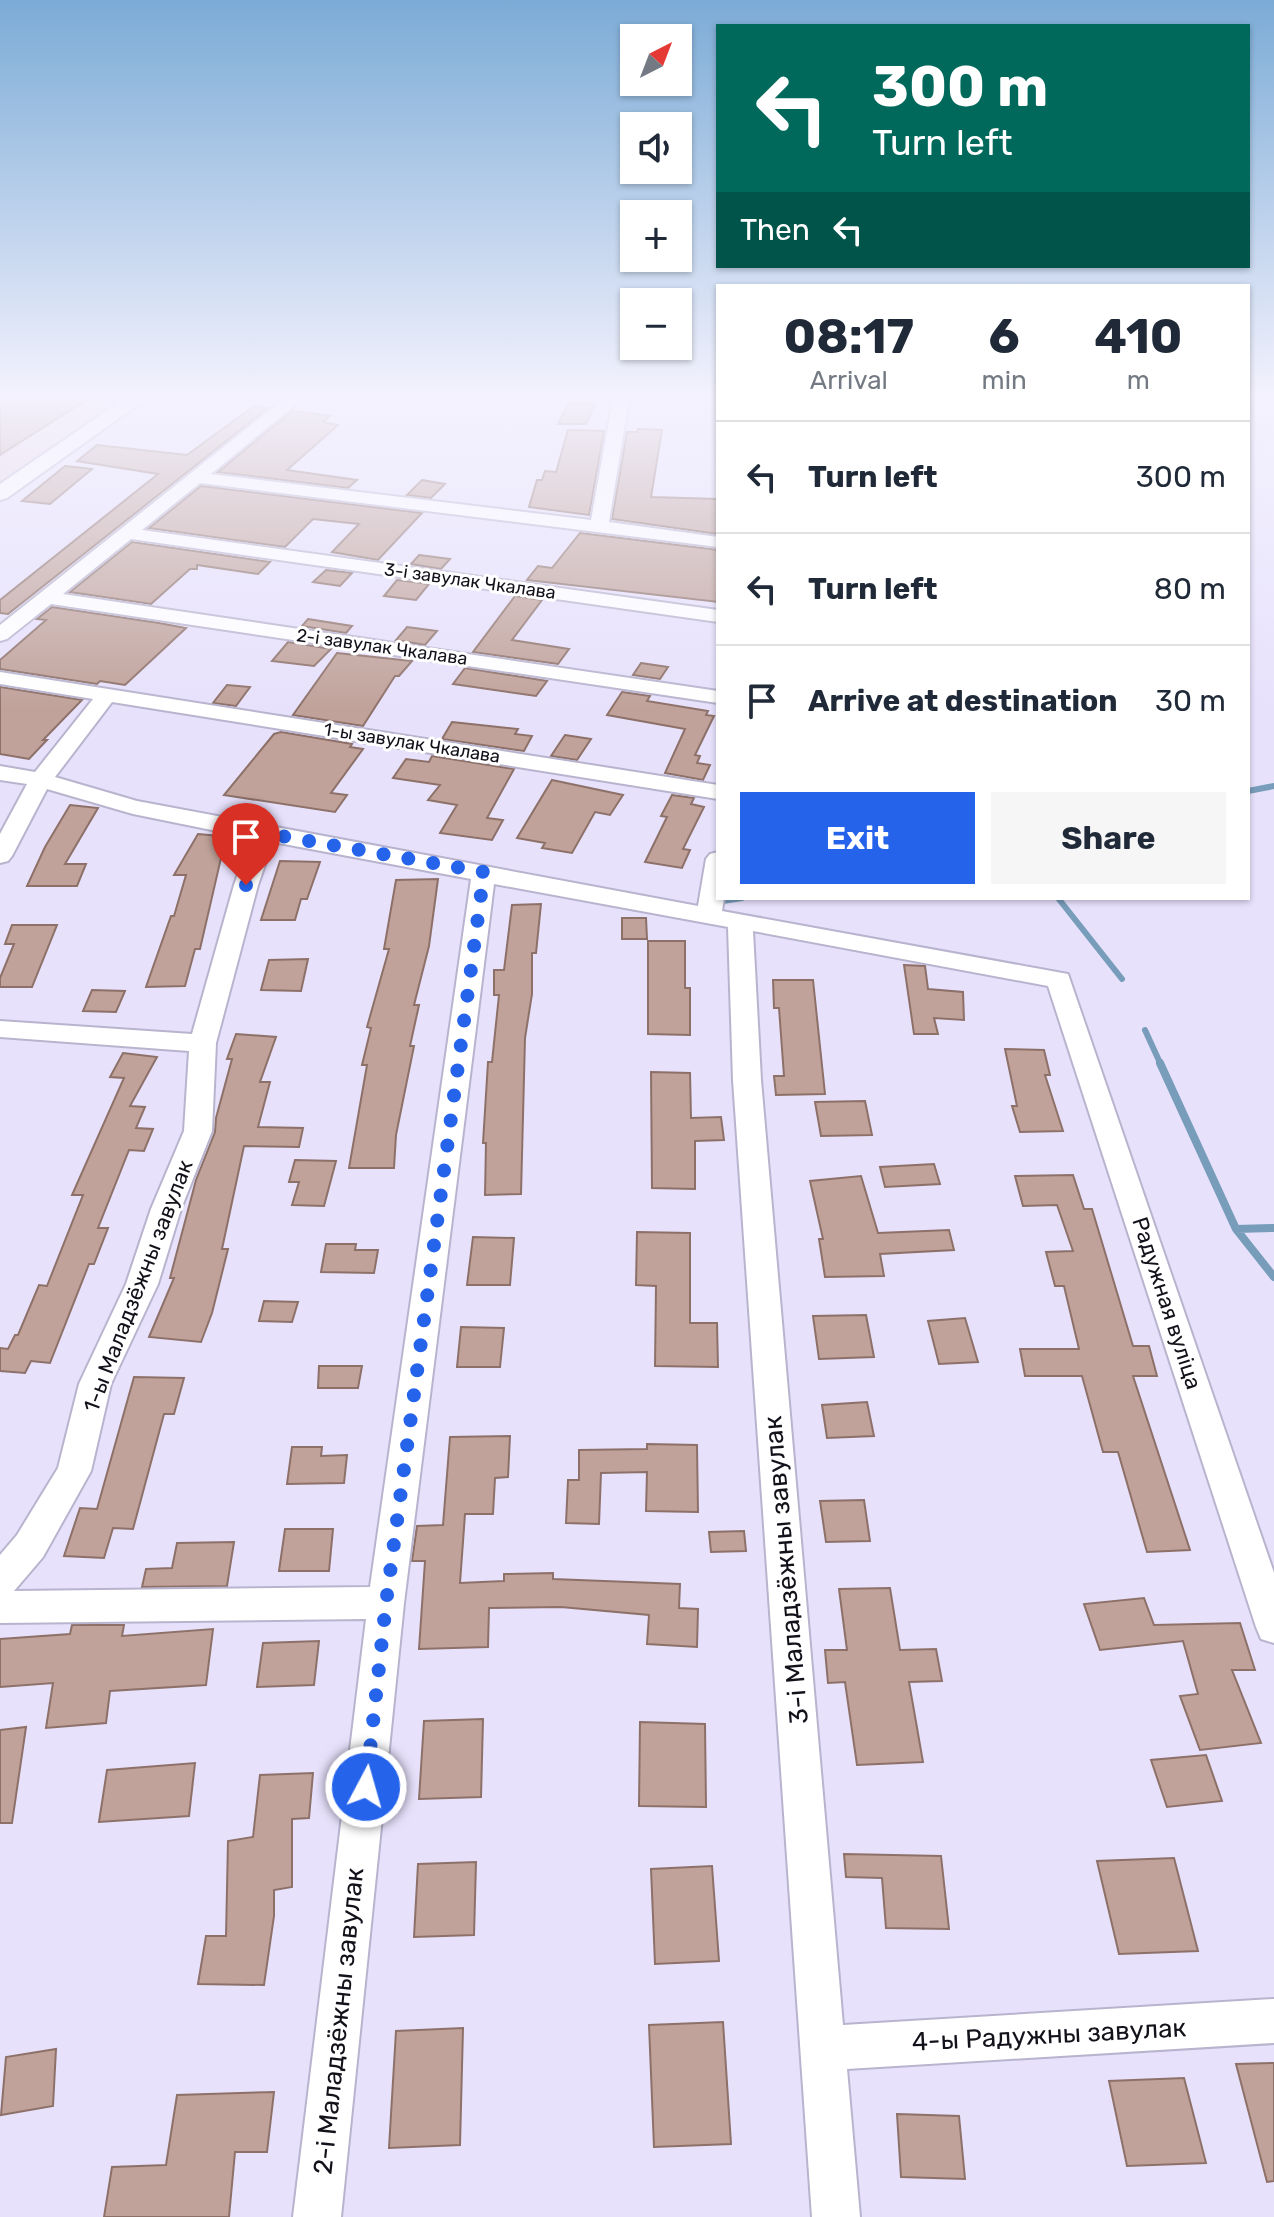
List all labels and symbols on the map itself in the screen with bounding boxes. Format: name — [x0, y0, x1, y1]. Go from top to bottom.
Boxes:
north arrow — [620, 24, 692, 96]
street label: 3-і завулак Чкалава — [383, 558, 557, 604]
street label: 2-і завулак Чкалава — [295, 624, 469, 670]
street label: 1-ы завулак Чкалава — [322, 718, 502, 768]
pin — [212, 803, 280, 885]
street label: 1-ы Маладзёжны завулак — [77, 1156, 199, 1416]
street label: Радужная вуліца — [1126, 1213, 1208, 1393]
street label: 3-і Маладзёжны завулак — [757, 1415, 815, 1725]
position arrow — [324, 1745, 408, 1829]
street label: 2-і Маладзёжны завулак — [307, 1866, 371, 2176]
street label: 4-ы Радужны завулак — [911, 2012, 1187, 2058]

